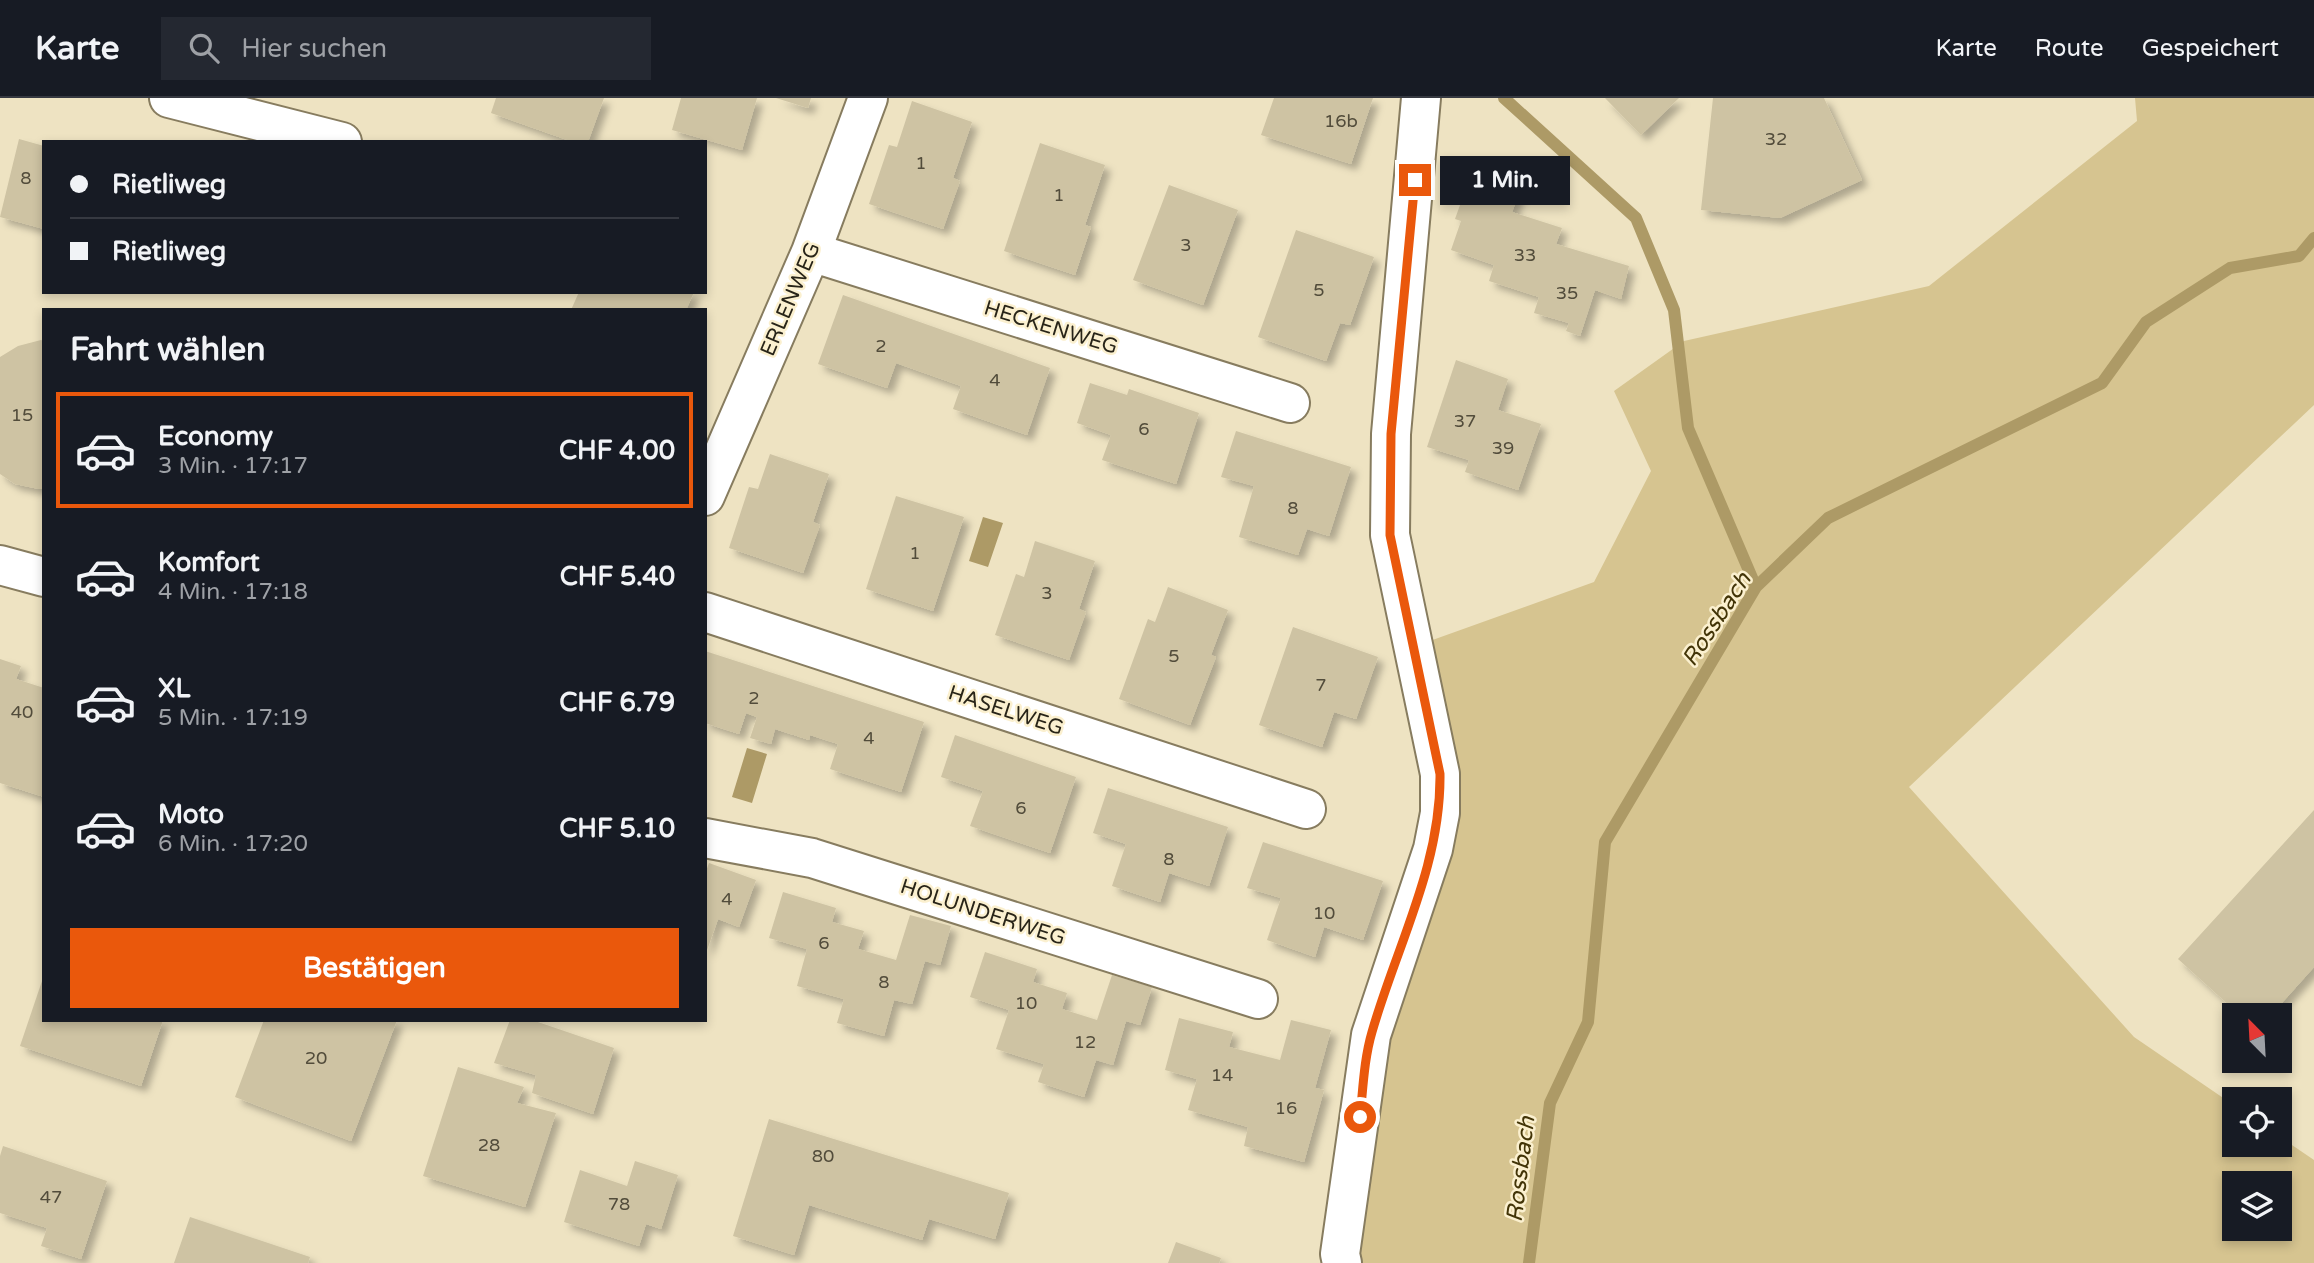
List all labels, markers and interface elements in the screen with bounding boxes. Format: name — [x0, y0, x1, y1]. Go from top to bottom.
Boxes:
search box — [161, 17, 651, 80]
text: Karte — [35, 29, 119, 68]
icon: search — [185, 29, 223, 67]
text: Hier suchen — [241, 33, 387, 64]
text: Karte — [1935, 34, 1997, 63]
text: Route — [2035, 34, 2104, 63]
text: Gespeichert — [2142, 34, 2279, 63]
house number: 16b — [1324, 110, 1358, 132]
house number: 32 — [1765, 128, 1787, 150]
house number: 1 — [915, 152, 927, 174]
callout: 1 Min. — [1440, 155, 1569, 204]
route end — [1399, 164, 1431, 196]
text: 1 Min. — [1471, 166, 1539, 194]
house number: 8 — [20, 167, 32, 189]
text: Rietliweg — [112, 169, 226, 200]
house number: 1 — [1053, 184, 1065, 206]
house number: 3 — [1180, 234, 1192, 256]
text: Rietliweg — [112, 236, 226, 267]
street label: ERLENWEG — [755, 239, 826, 360]
house number: 33 — [1514, 244, 1536, 266]
house number: 5 — [1313, 279, 1325, 301]
house number: 35 — [1556, 282, 1578, 304]
street label: HECKENWEG — [981, 295, 1121, 360]
text: Fahrt wählen — [70, 331, 266, 369]
house number: 2 — [875, 335, 887, 357]
house number: 4 — [989, 369, 1001, 391]
house number: 15 — [11, 404, 33, 426]
house number: 37 — [1454, 410, 1476, 432]
house number: 6 — [1138, 418, 1150, 440]
icon: car — [74, 419, 137, 482]
text: Economy — [158, 421, 273, 452]
text: CHF 4.00 — [559, 435, 675, 466]
house number: 39 — [1492, 437, 1514, 459]
text: 3 Min. · 17:17 — [158, 452, 308, 480]
house number: 8 — [1287, 497, 1299, 519]
house number: 1 — [909, 542, 921, 564]
icon: car — [74, 545, 137, 608]
text: Komfort — [158, 547, 260, 578]
text: CHF 5.40 — [560, 561, 675, 592]
water label: Rossbach — [1676, 567, 1758, 672]
text: 4 Min. · 17:18 — [158, 578, 308, 606]
house number: 3 — [1041, 582, 1053, 604]
house number: 5 — [1168, 645, 1180, 667]
icon: car — [74, 671, 137, 734]
text: XL — [158, 673, 190, 704]
house number: 7 — [1315, 674, 1327, 696]
street label: HASELWEG — [945, 680, 1067, 741]
text: CHF 6.79 — [559, 687, 675, 718]
house number: 2 — [748, 687, 760, 709]
house number: 40 — [11, 701, 33, 723]
text: 5 Min. · 17:19 — [158, 704, 308, 732]
house number: 4 — [863, 727, 875, 749]
icon: car — [74, 797, 137, 860]
house number: 6 — [1015, 797, 1027, 819]
text: Moto — [158, 799, 224, 830]
text: CHF 5.10 — [559, 813, 675, 844]
text: 6 Min. · 17:20 — [158, 830, 308, 858]
house number: 8 — [1163, 848, 1175, 870]
street label: HOLUNDERWEG — [897, 874, 1068, 951]
house number: 4 — [721, 888, 733, 910]
house number: 10 — [1313, 902, 1335, 924]
button: Bestätigen — [70, 928, 679, 1008]
house number: 6 — [818, 932, 830, 954]
house number: 8 — [878, 971, 890, 993]
house number: 10 — [1015, 992, 1037, 1014]
north arrow — [2222, 1003, 2292, 1073]
map controls — [2222, 1003, 2292, 1241]
house number: 12 — [1074, 1031, 1096, 1053]
house number: 20 — [305, 1047, 327, 1069]
house number: 14 — [1211, 1064, 1233, 1086]
button: locate — [2222, 1087, 2292, 1157]
house number: 16 — [1275, 1097, 1297, 1119]
route start — [1344, 1101, 1376, 1133]
water label: Rossbach — [1501, 1114, 1541, 1224]
house number: 28 — [478, 1134, 500, 1156]
house number: 80 — [812, 1145, 834, 1167]
button: layers — [2222, 1171, 2292, 1241]
house number: 47 — [40, 1186, 62, 1208]
house number: 78 — [608, 1193, 630, 1215]

